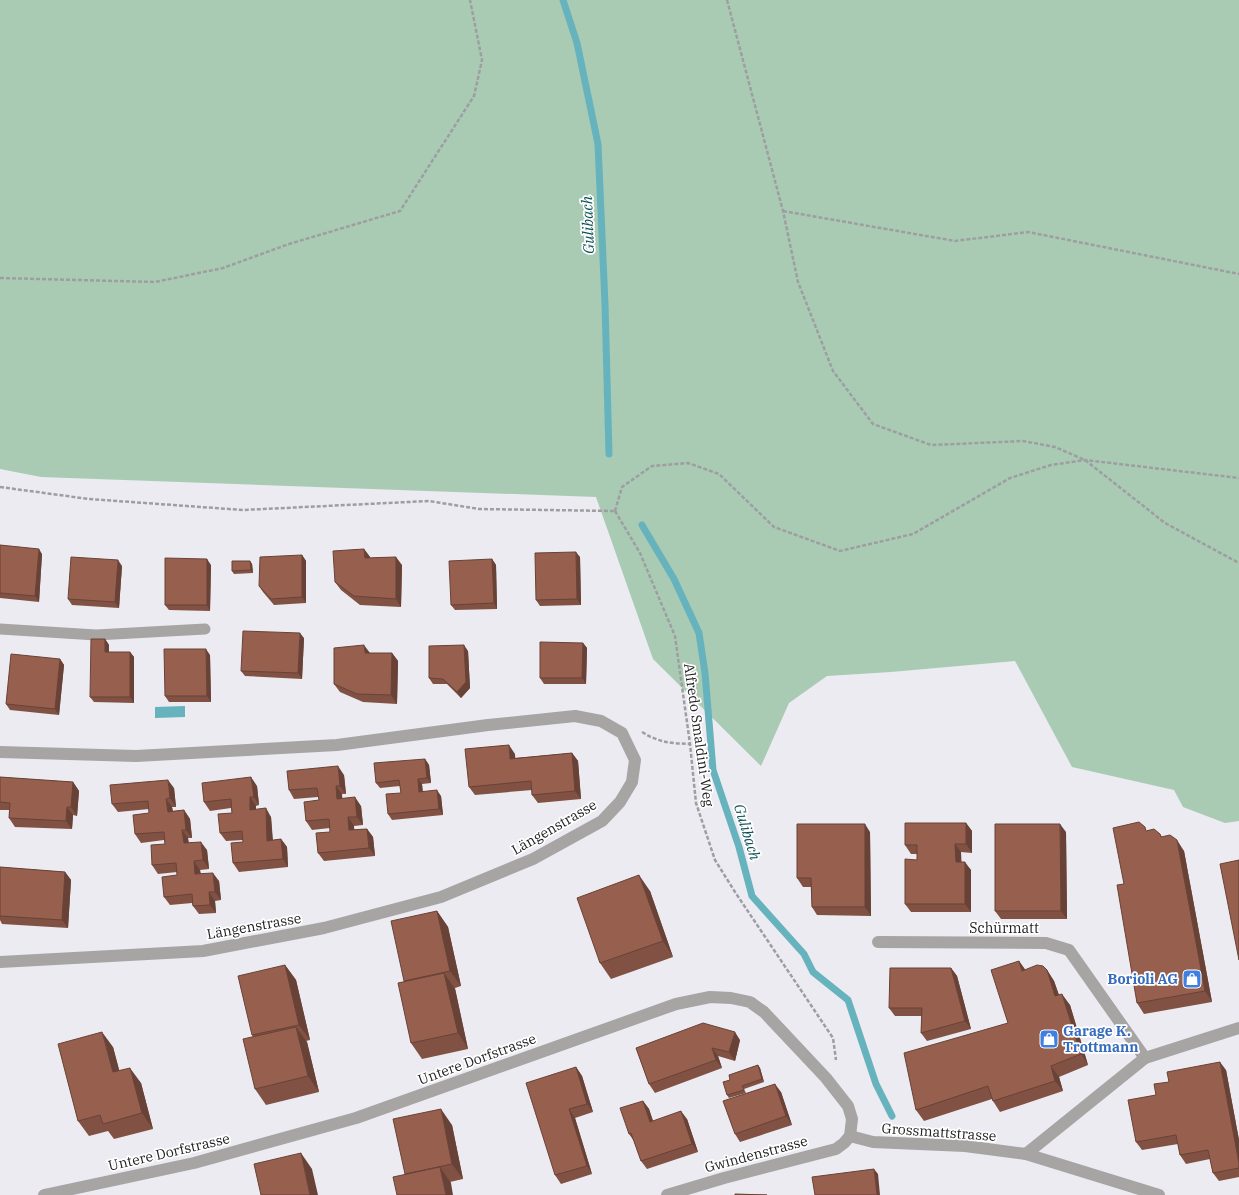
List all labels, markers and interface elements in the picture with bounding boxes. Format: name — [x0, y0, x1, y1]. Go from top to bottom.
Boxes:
water label: Gulibach — [577, 195, 598, 254]
street label: Alfredo Smaldini-Weg — [680, 662, 718, 808]
street label: Längenstrasse — [508, 795, 600, 859]
water label: Gulibach — [730, 801, 765, 863]
street label: Längenstrasse — [205, 909, 303, 943]
street label: Schürmatt — [969, 919, 1039, 937]
shop icon: Borioli AG — [1181, 968, 1203, 990]
place label: Borioli AG — [1108, 970, 1178, 988]
place label: Garage K. Trottmann — [1063, 1022, 1138, 1056]
shop icon: Garage K. Trottmann — [1038, 1028, 1060, 1050]
street label: Untere Dorfstrasse — [416, 1029, 538, 1089]
street label: Grossmattstrasse — [881, 1119, 997, 1145]
street label: Untere Dorfstrasse — [106, 1129, 232, 1175]
street label: Gwindenstrasse — [703, 1132, 809, 1176]

